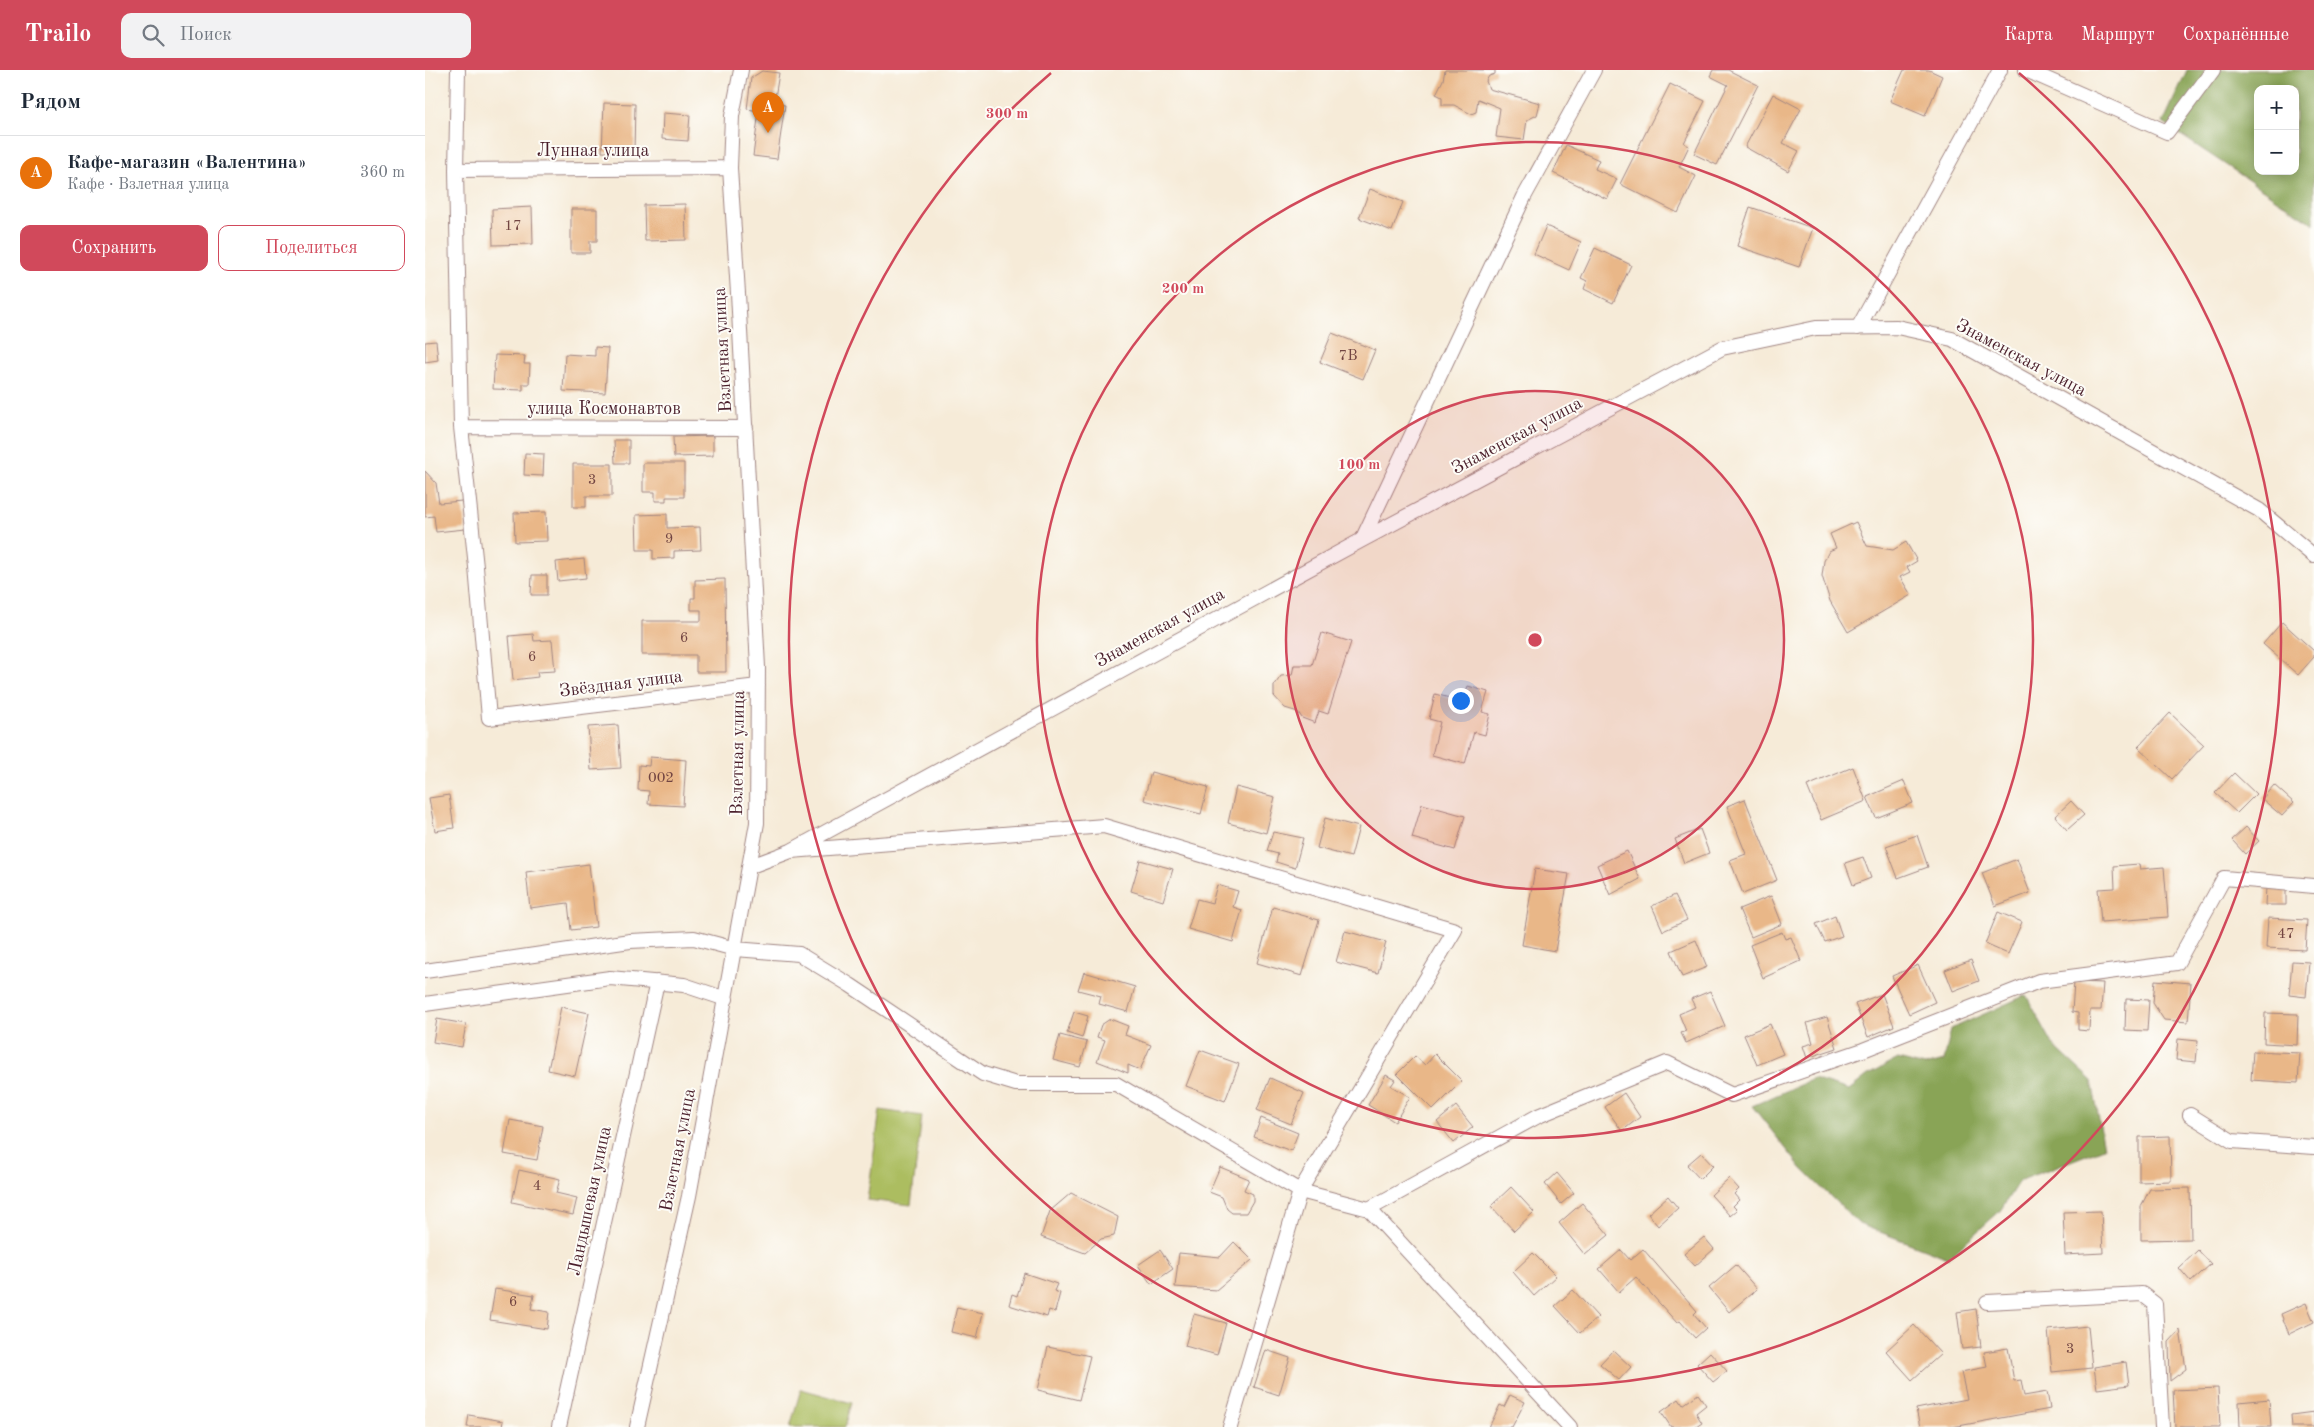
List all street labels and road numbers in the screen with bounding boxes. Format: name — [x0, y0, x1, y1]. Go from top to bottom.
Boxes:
street label: Лунная улица — [537, 142, 649, 160]
street label: Взлетная улица — [711, 287, 735, 413]
street label: Знаменская улица — [1953, 316, 2089, 400]
street label: Знаменская улица — [1449, 394, 1585, 478]
street label: улица Космонавтов — [527, 400, 681, 418]
street label: Знаменская улица — [1092, 585, 1228, 671]
street label: Звёздная улица — [558, 667, 684, 700]
street label: Взлетная улица — [728, 690, 748, 816]
street label: Взлетная улица — [657, 1087, 699, 1213]
street label: Ландышевая улица — [565, 1124, 615, 1277]

